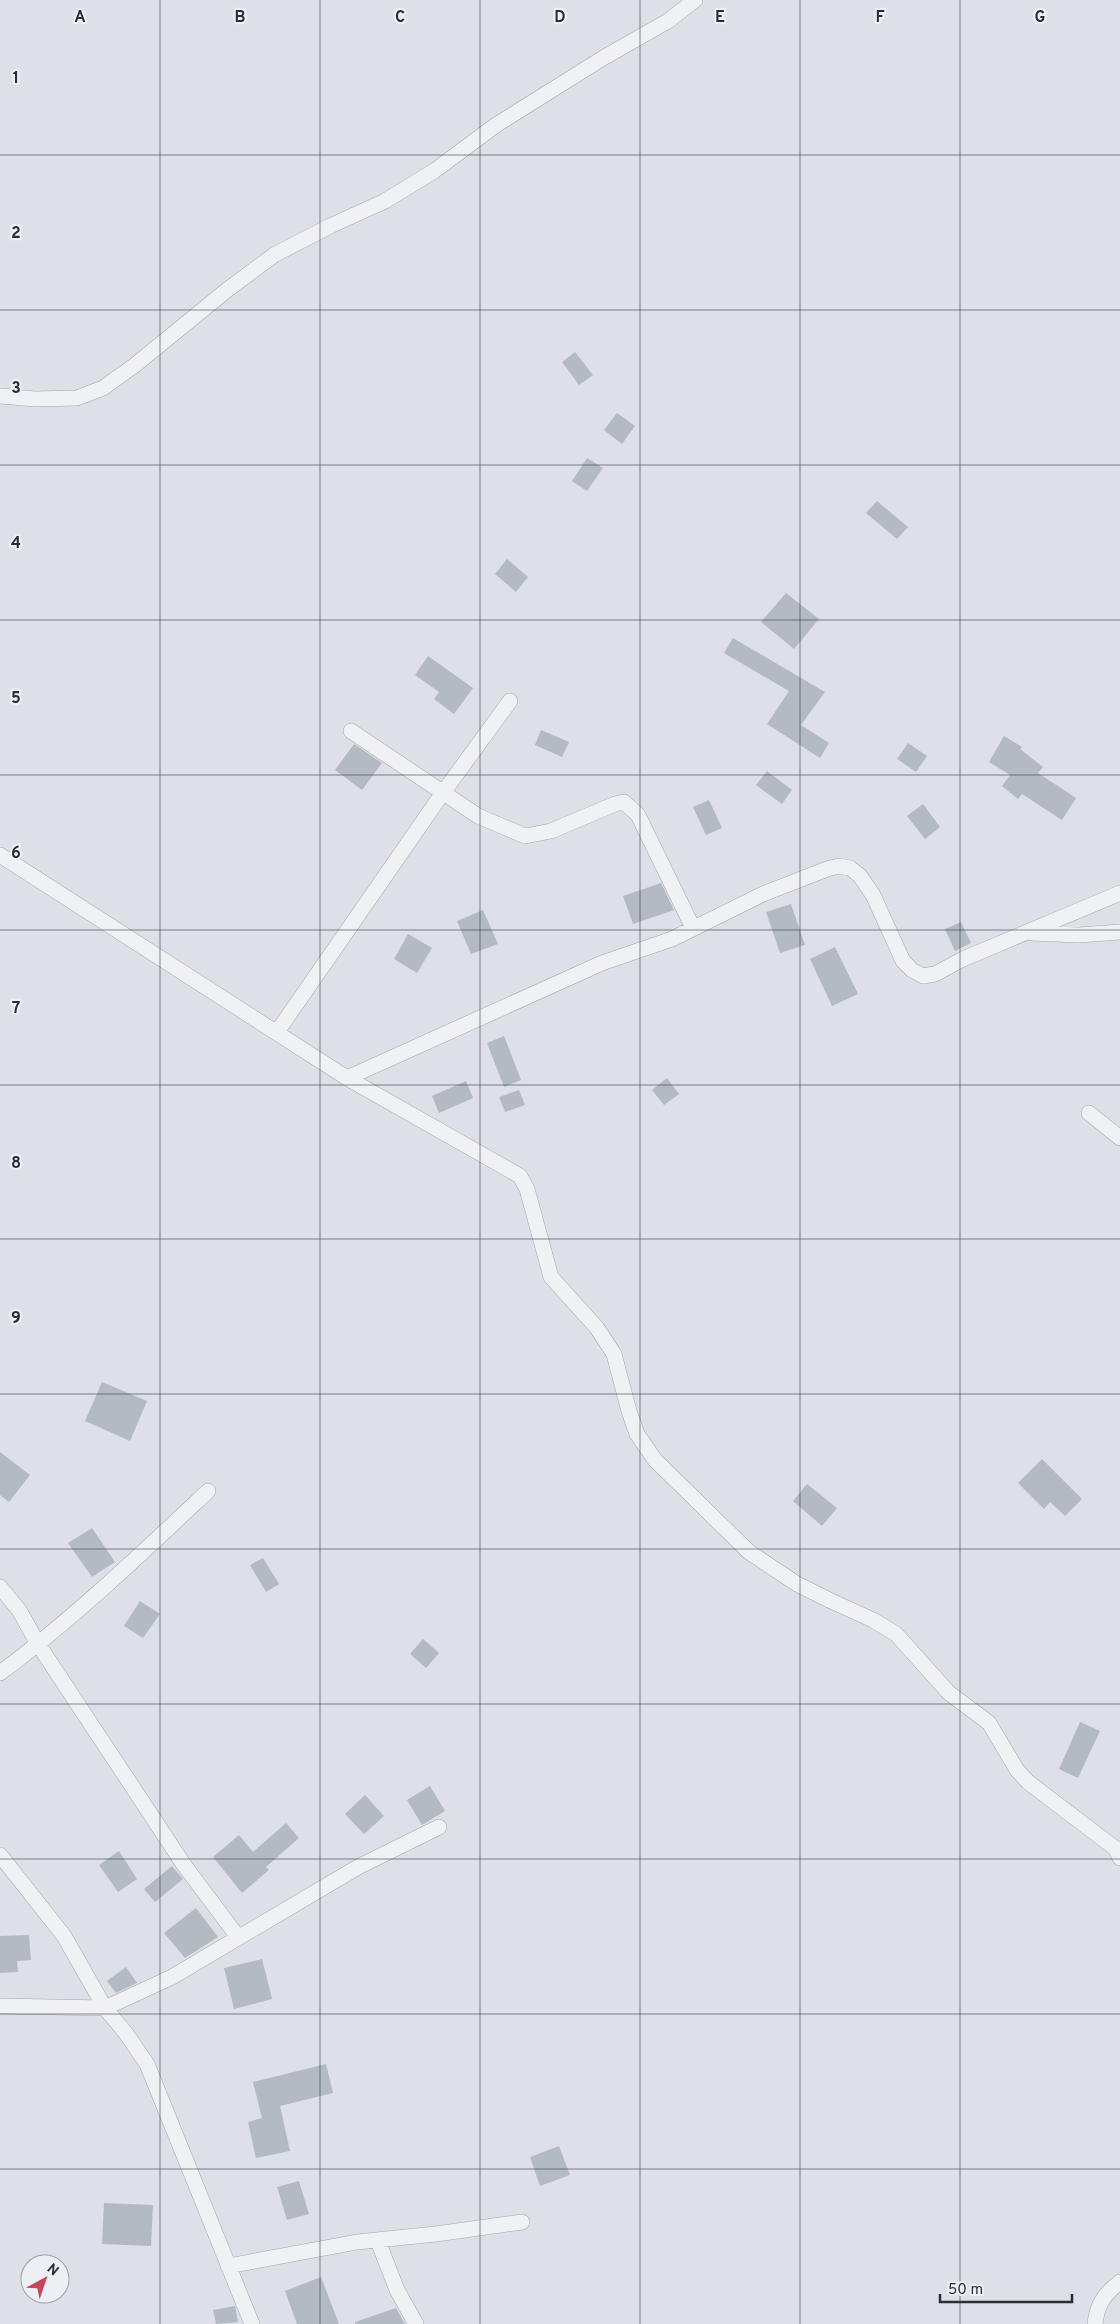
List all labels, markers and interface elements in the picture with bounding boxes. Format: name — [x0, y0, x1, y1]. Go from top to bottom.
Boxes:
text: A — [74, 8, 86, 28]
text: B — [234, 8, 246, 28]
text: C — [395, 8, 405, 28]
text: D — [554, 8, 566, 28]
text: E — [715, 8, 725, 28]
text: F — [875, 8, 885, 28]
text: G — [1035, 8, 1045, 28]
text: 1 — [13, 69, 19, 89]
text: 2 — [11, 224, 21, 244]
text: 3 — [11, 379, 21, 399]
text: 4 — [11, 534, 21, 554]
text: 5 — [11, 689, 21, 709]
text: 6 — [11, 844, 21, 864]
text: 7 — [12, 999, 20, 1019]
text: 8 — [11, 1154, 21, 1174]
text: 9 — [11, 1309, 21, 1329]
north arrow — [20, 2254, 70, 2304]
text: N — [43, 2260, 62, 2280]
scale bar — [940, 2272, 1072, 2304]
text: 50 m — [948, 2281, 983, 2300]

